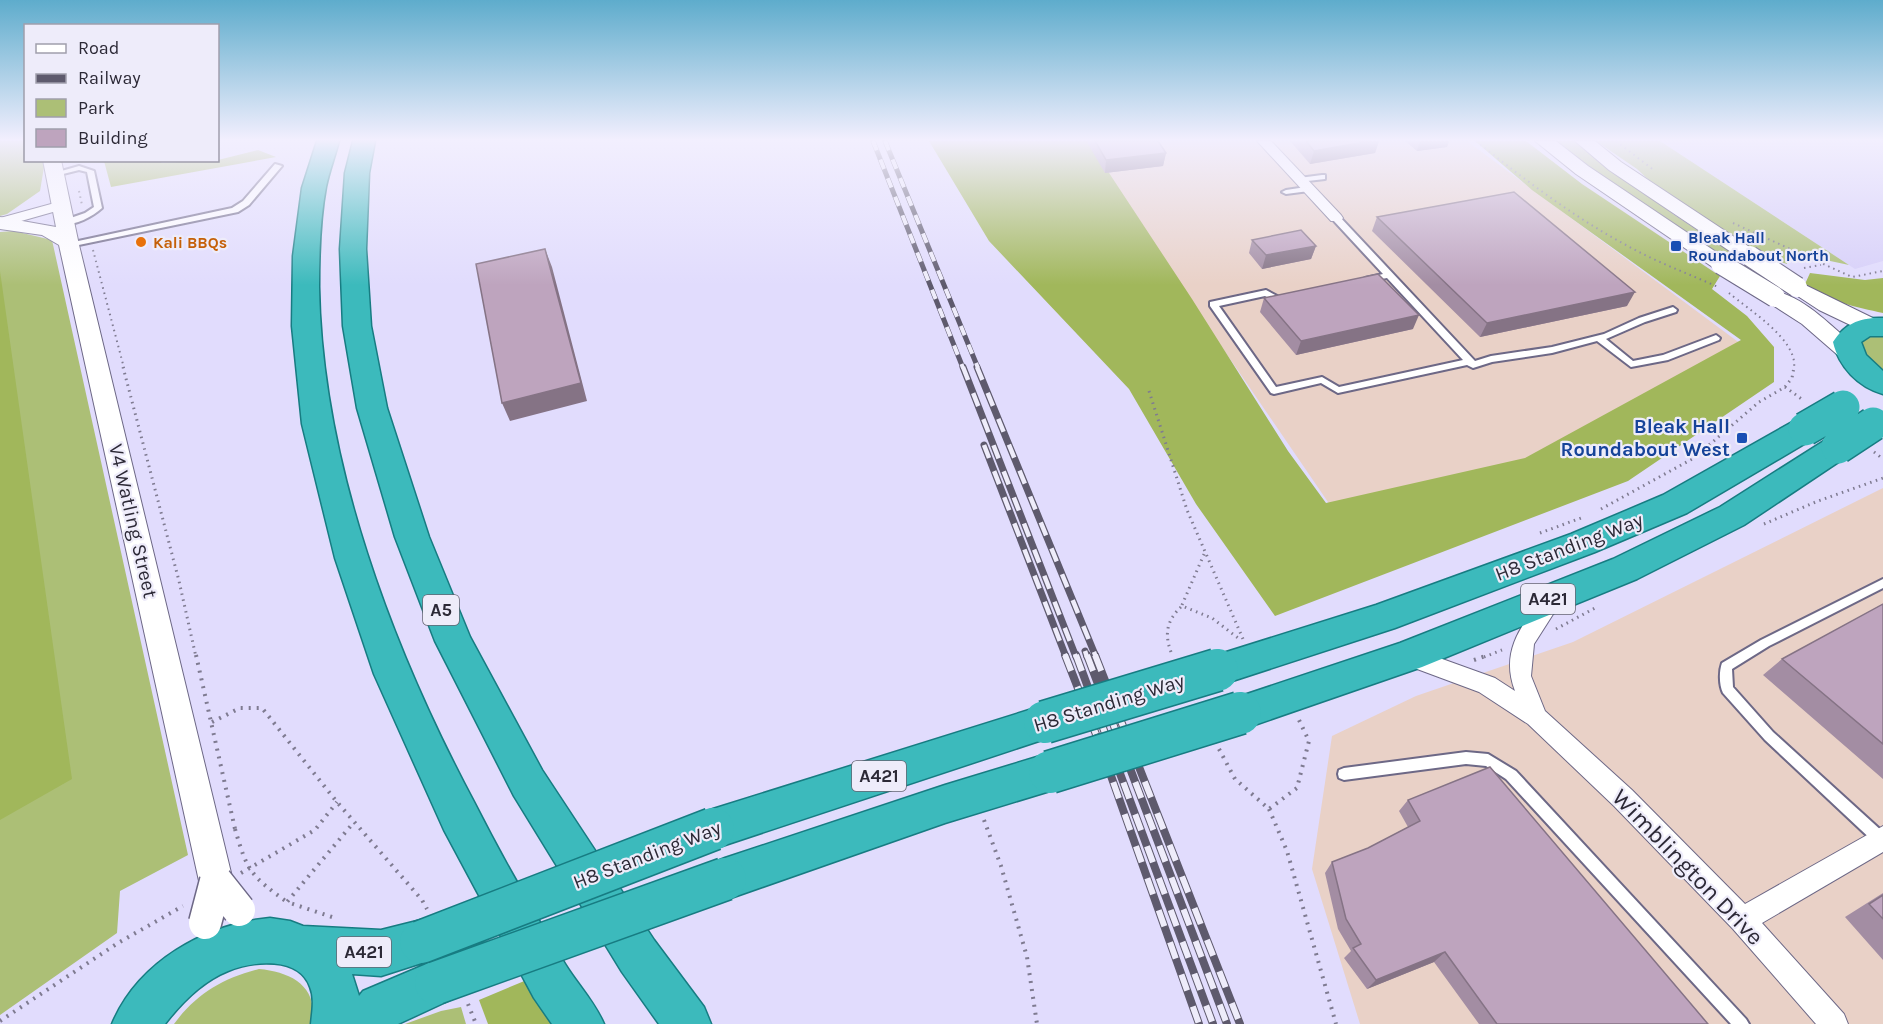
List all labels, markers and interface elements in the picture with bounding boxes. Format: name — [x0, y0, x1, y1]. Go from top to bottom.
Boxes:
legend — [24, 24, 219, 162]
text: Road — [78, 37, 119, 59]
text: Railway — [78, 67, 141, 89]
text: Park — [78, 97, 115, 119]
text: Building — [78, 127, 148, 149]
place label: Bleak Hall Roundabout North — [1688, 228, 1829, 265]
place label: Kali BBQs — [153, 233, 227, 252]
marker: Kali BBQs — [134, 235, 148, 249]
marker: Bleak Hall Roundabout North — [1669, 239, 1683, 253]
place label: Bleak Hall Roundabout West — [1561, 415, 1730, 461]
marker: Bleak Hall Roundabout West — [1735, 431, 1749, 445]
street label: V4 Watling Street — [104, 442, 162, 601]
street label: H8 Standing Way — [1492, 508, 1646, 586]
road number: A421 — [1521, 584, 1575, 614]
road number: A5 — [423, 595, 459, 625]
street label: H8 Standing Way — [1031, 669, 1187, 737]
road number: A421 — [852, 761, 906, 791]
street label: Wimblington Drive — [1607, 783, 1769, 951]
street label: H8 Standing Way — [570, 816, 724, 894]
road number: A421 — [337, 937, 391, 967]

